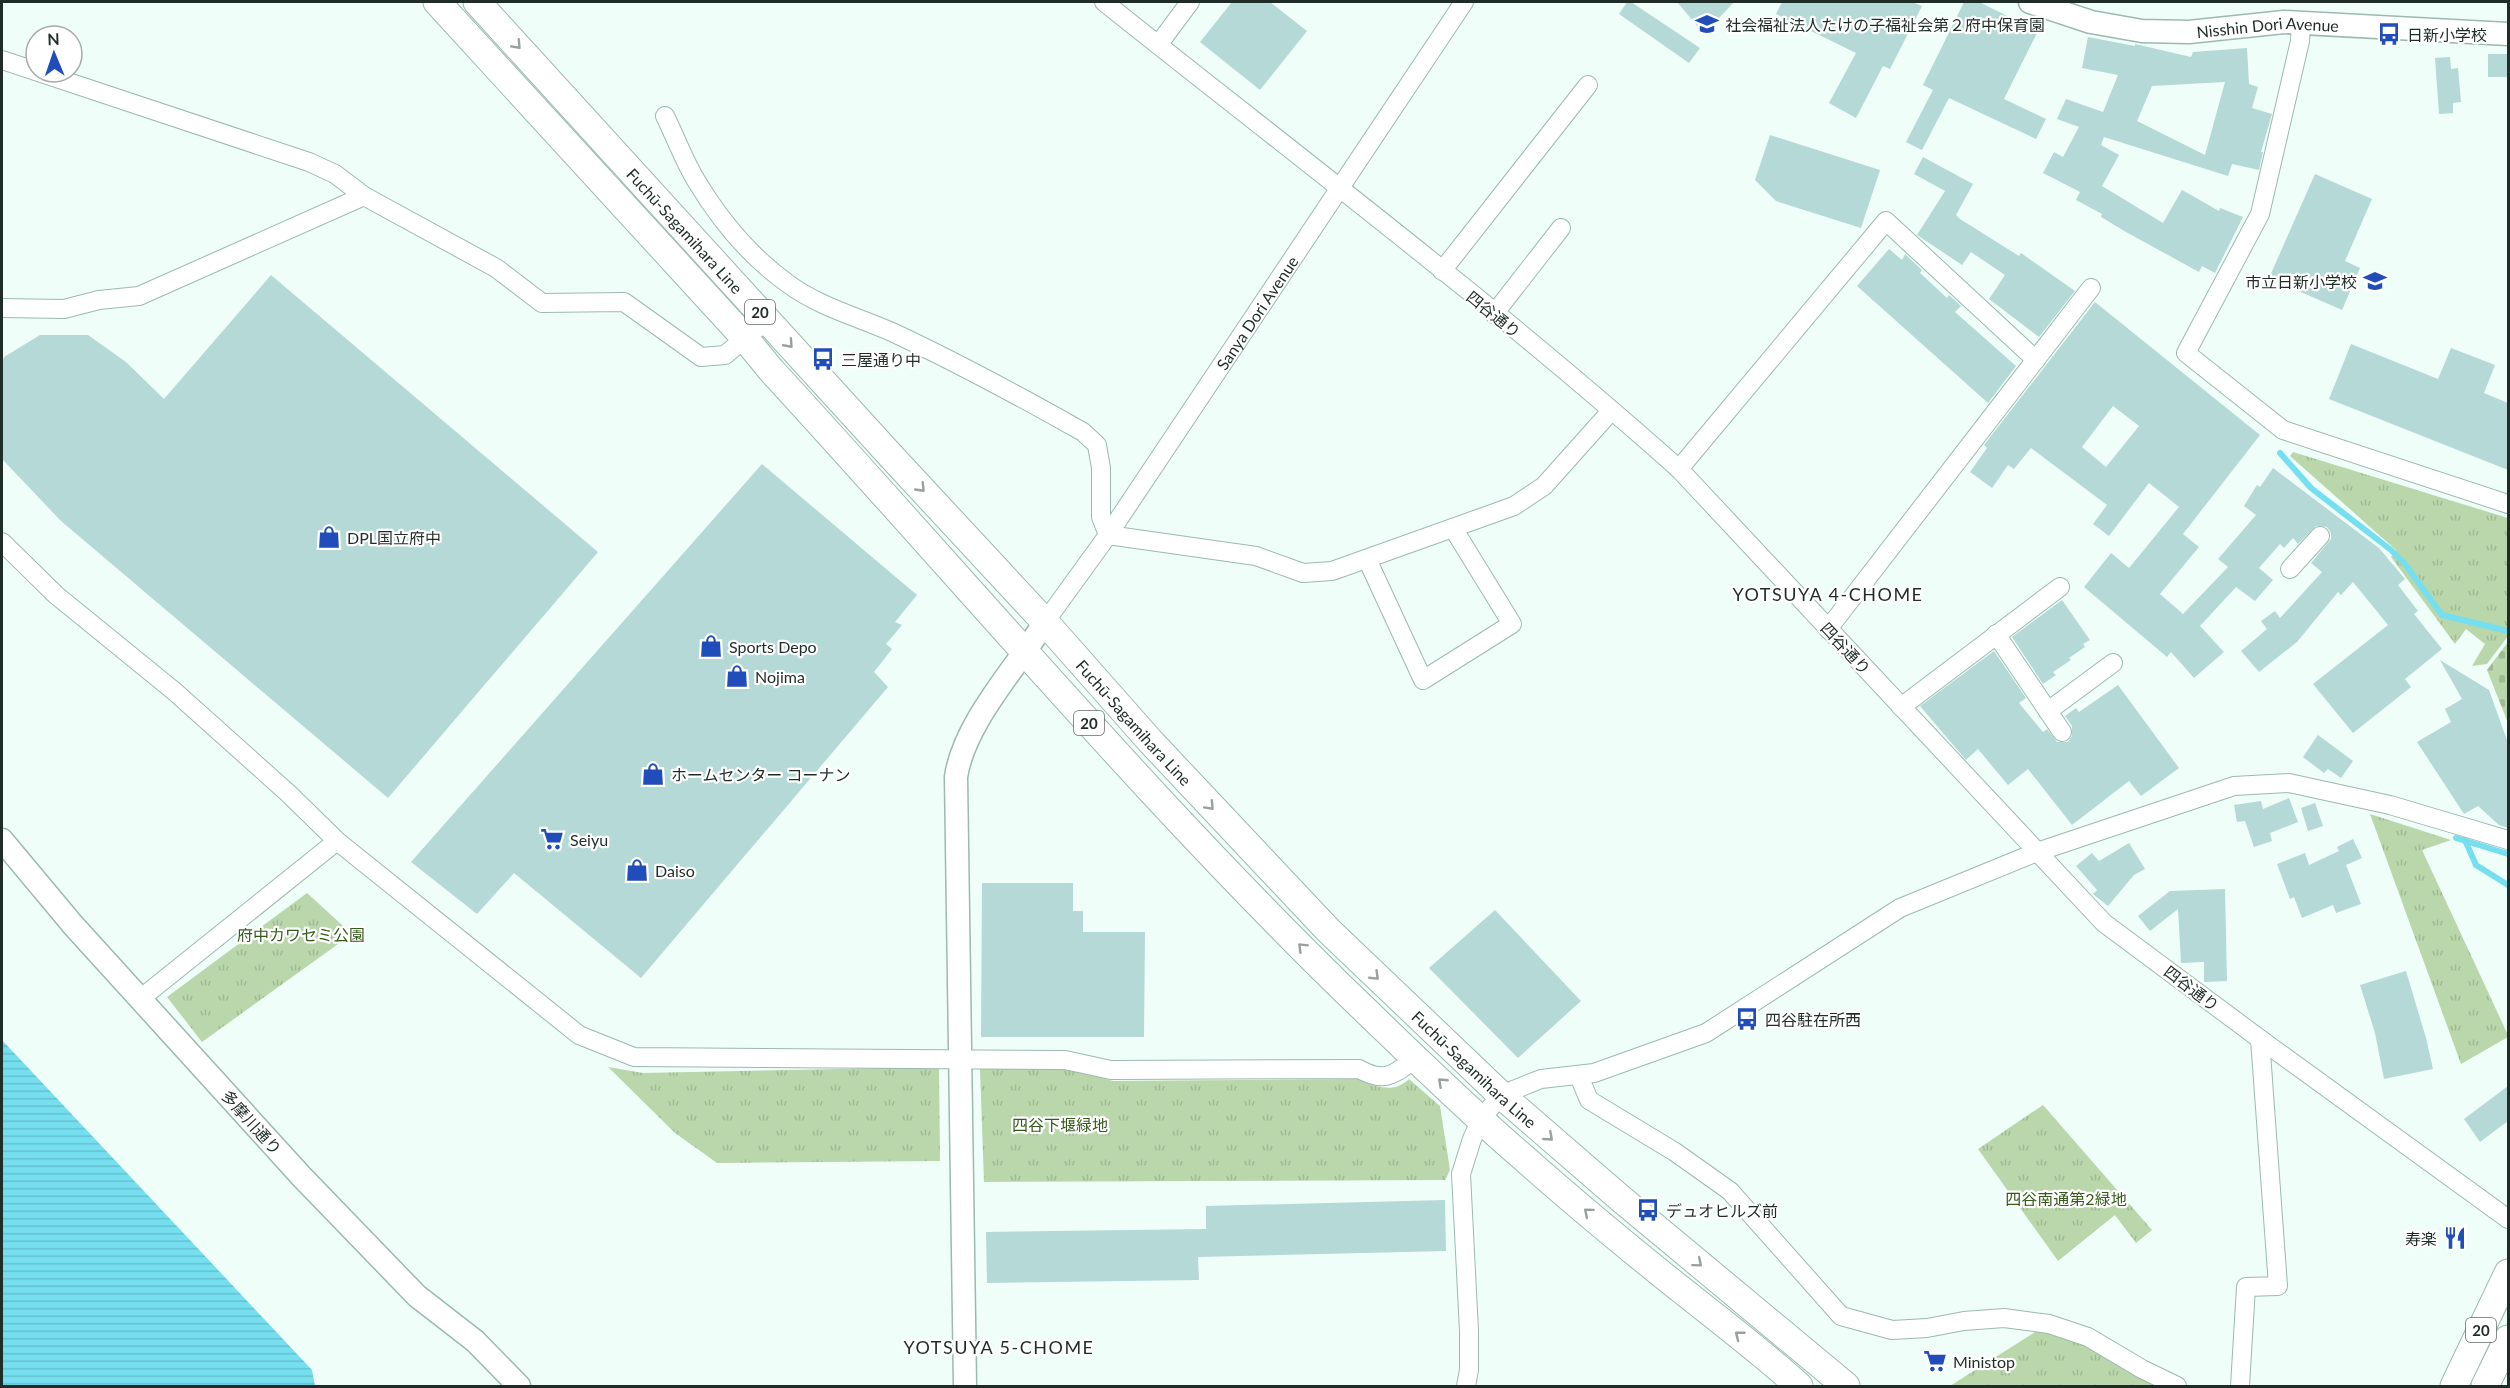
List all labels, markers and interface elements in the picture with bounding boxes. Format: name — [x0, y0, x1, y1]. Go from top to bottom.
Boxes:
school or university icon: 社会福祉法人たけの子福祉会第２府中保育園 — [1694, 11, 1720, 37]
street label: Nisshin Dori Avenue — [2195, 12, 2339, 41]
place label: 社会福祉法人たけの子福祉会第２府中保育園 — [1725, 15, 2045, 34]
bus stop icon: 日新小学校 — [2376, 21, 2402, 47]
north arrow — [24, 24, 84, 84]
place label: 日新小学校 — [2407, 25, 2487, 44]
text: N — [47, 29, 60, 48]
one-way arrow — [510, 38, 521, 48]
street label: Fuchū-Sagamihara Line — [623, 164, 747, 297]
street label: Sanya Dori Avenue — [1212, 252, 1301, 373]
school or university icon: 市立日新小学校 — [2362, 268, 2388, 294]
place label: 市立日新小学校 — [2245, 272, 2357, 291]
street label: 四谷通り — [1463, 286, 1525, 342]
road number: 20 — [745, 300, 775, 324]
one-way arrow — [782, 337, 793, 348]
bus stop icon: 三屋通り中 — [810, 346, 836, 372]
place label: 三屋通り中 — [841, 350, 921, 369]
one-way arrow — [914, 481, 925, 492]
shop icon: DPL国立府中 — [316, 524, 342, 550]
place label: DPL国立府中 — [347, 528, 441, 547]
district label: YOTSUYA 4-CHOME — [1732, 583, 1924, 605]
street label: 四谷通り — [1817, 618, 1875, 678]
shop icon: Sports Depo — [698, 633, 724, 659]
place label: Sports Depo — [729, 637, 817, 656]
street label: Fuchū-Sagamihara Line — [1073, 655, 1196, 789]
shop icon: Nojima — [724, 663, 750, 689]
place label: Nojima — [755, 667, 805, 686]
road number: 20 — [1074, 711, 1104, 735]
shop icon: ホームセンター コーナン — [640, 761, 666, 787]
place label: ホームセンター コーナン — [671, 765, 851, 784]
one-way arrow — [1203, 799, 1214, 810]
supermarket icon: Seiyu — [539, 826, 565, 852]
place label: Seiyu — [570, 830, 608, 849]
shop icon: Daiso — [624, 857, 650, 883]
place label: Daiso — [655, 861, 695, 880]
park label: 府中カワセミ公園 — [237, 925, 365, 944]
one-way arrow — [1298, 944, 1309, 955]
street label: 四谷通り — [2161, 961, 2223, 1015]
one-way arrow — [1369, 969, 1379, 980]
street label: Fuchū-Sagamihara Line — [1409, 1006, 1541, 1131]
bus stop icon: 四谷駐在所西 — [1734, 1006, 1760, 1032]
place label: 四谷駐在所西 — [1765, 1010, 1861, 1029]
one-way arrow — [1439, 1078, 1449, 1089]
street label: 多摩川通り — [218, 1086, 286, 1158]
park label: 四谷下堰緑地 — [1012, 1115, 1108, 1134]
one-way arrow — [1542, 1130, 1553, 1141]
park label: 四谷南通第2緑地 — [2005, 1189, 2127, 1208]
bus stop icon: デュオヒルズ前 — [1635, 1197, 1661, 1223]
place label: デュオヒルズ前 — [1666, 1201, 1778, 1220]
one-way arrow — [1584, 1208, 1595, 1219]
restaurant icon: 寿楽 — [2442, 1225, 2468, 1251]
place label: 寿楽 — [2405, 1229, 2437, 1248]
one-way arrow — [1691, 1255, 1702, 1266]
road number: 20 — [2466, 1318, 2496, 1342]
one-way arrow — [1735, 1331, 1746, 1342]
district label: YOTSUYA 5-CHOME — [903, 1336, 1095, 1358]
supermarket icon: Ministop — [1922, 1348, 1948, 1374]
place label: Ministop — [1953, 1352, 2015, 1371]

